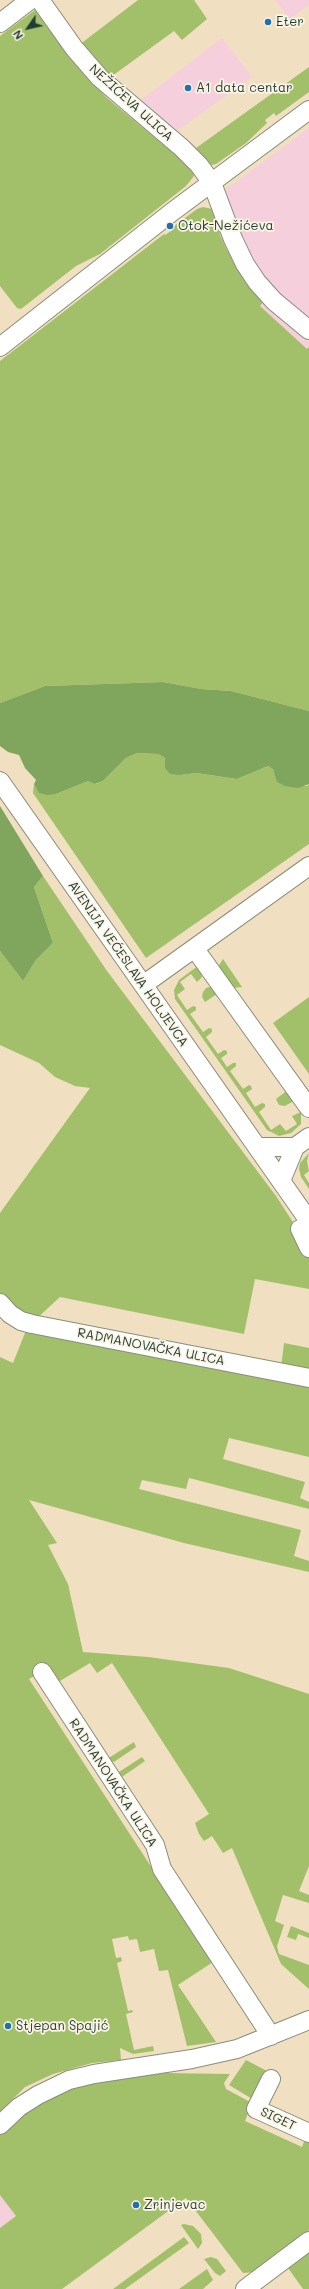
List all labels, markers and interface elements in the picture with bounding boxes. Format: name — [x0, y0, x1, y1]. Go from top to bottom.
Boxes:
north arrow — [8, 8, 48, 48]
place label: Eter — [276, 14, 304, 30]
marker: Eter — [263, 17, 273, 27]
text: N — [9, 27, 26, 43]
street label: NEŽIĆEVA ULICA — [86, 61, 176, 145]
place label: A1 data centar — [196, 80, 293, 96]
marker: A1 data centar — [183, 83, 193, 93]
place label: Otok-Nežićeva — [178, 218, 274, 234]
marker: Otok-Nežićeva — [165, 221, 175, 231]
street label: AVENIJA VEĆESLAVA HOLJEVCA — [65, 878, 191, 1050]
street label: RADMANOVAČKA ULICA — [76, 1325, 226, 1369]
street label: RADMANOVAČKA ULICA — [66, 1716, 160, 1850]
place label: Stjepan Spajić — [16, 2018, 108, 2034]
marker: Stjepan Spajić — [3, 2021, 13, 2031]
street label: SIGET — [258, 2104, 298, 2134]
place label: Zrinjevac — [144, 2197, 205, 2213]
marker: Zrinjevac — [131, 2200, 141, 2210]

